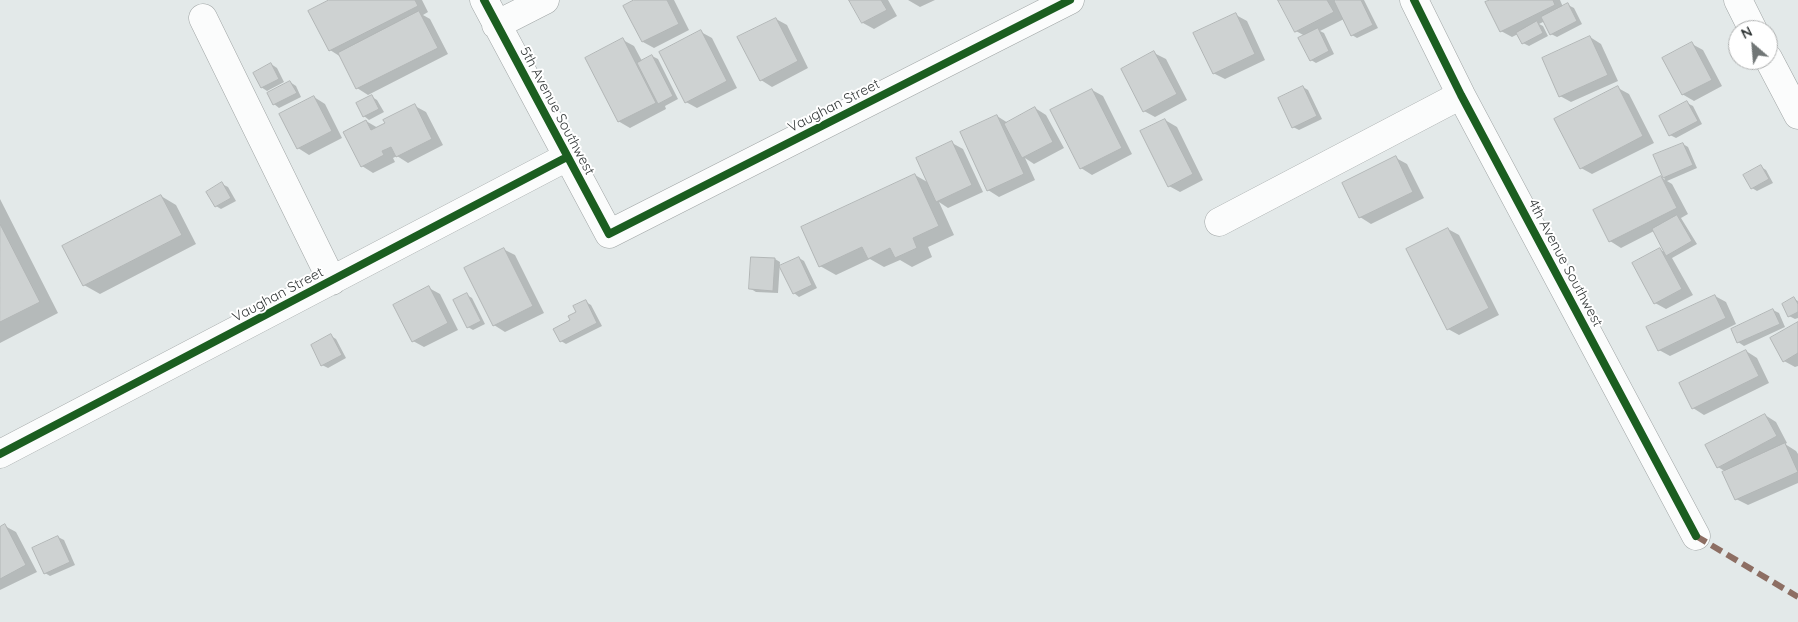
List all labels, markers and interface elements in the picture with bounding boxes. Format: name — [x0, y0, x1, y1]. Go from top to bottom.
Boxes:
north arrow — [1728, 20, 1778, 70]
text: N — [1738, 22, 1755, 43]
street label: 5th Avenue Southwest — [516, 44, 598, 178]
street label: Vaughan Street — [785, 76, 883, 136]
street label: 4th Avenue Southwest — [1524, 196, 1606, 330]
street label: Vaughan Street — [230, 264, 326, 326]

